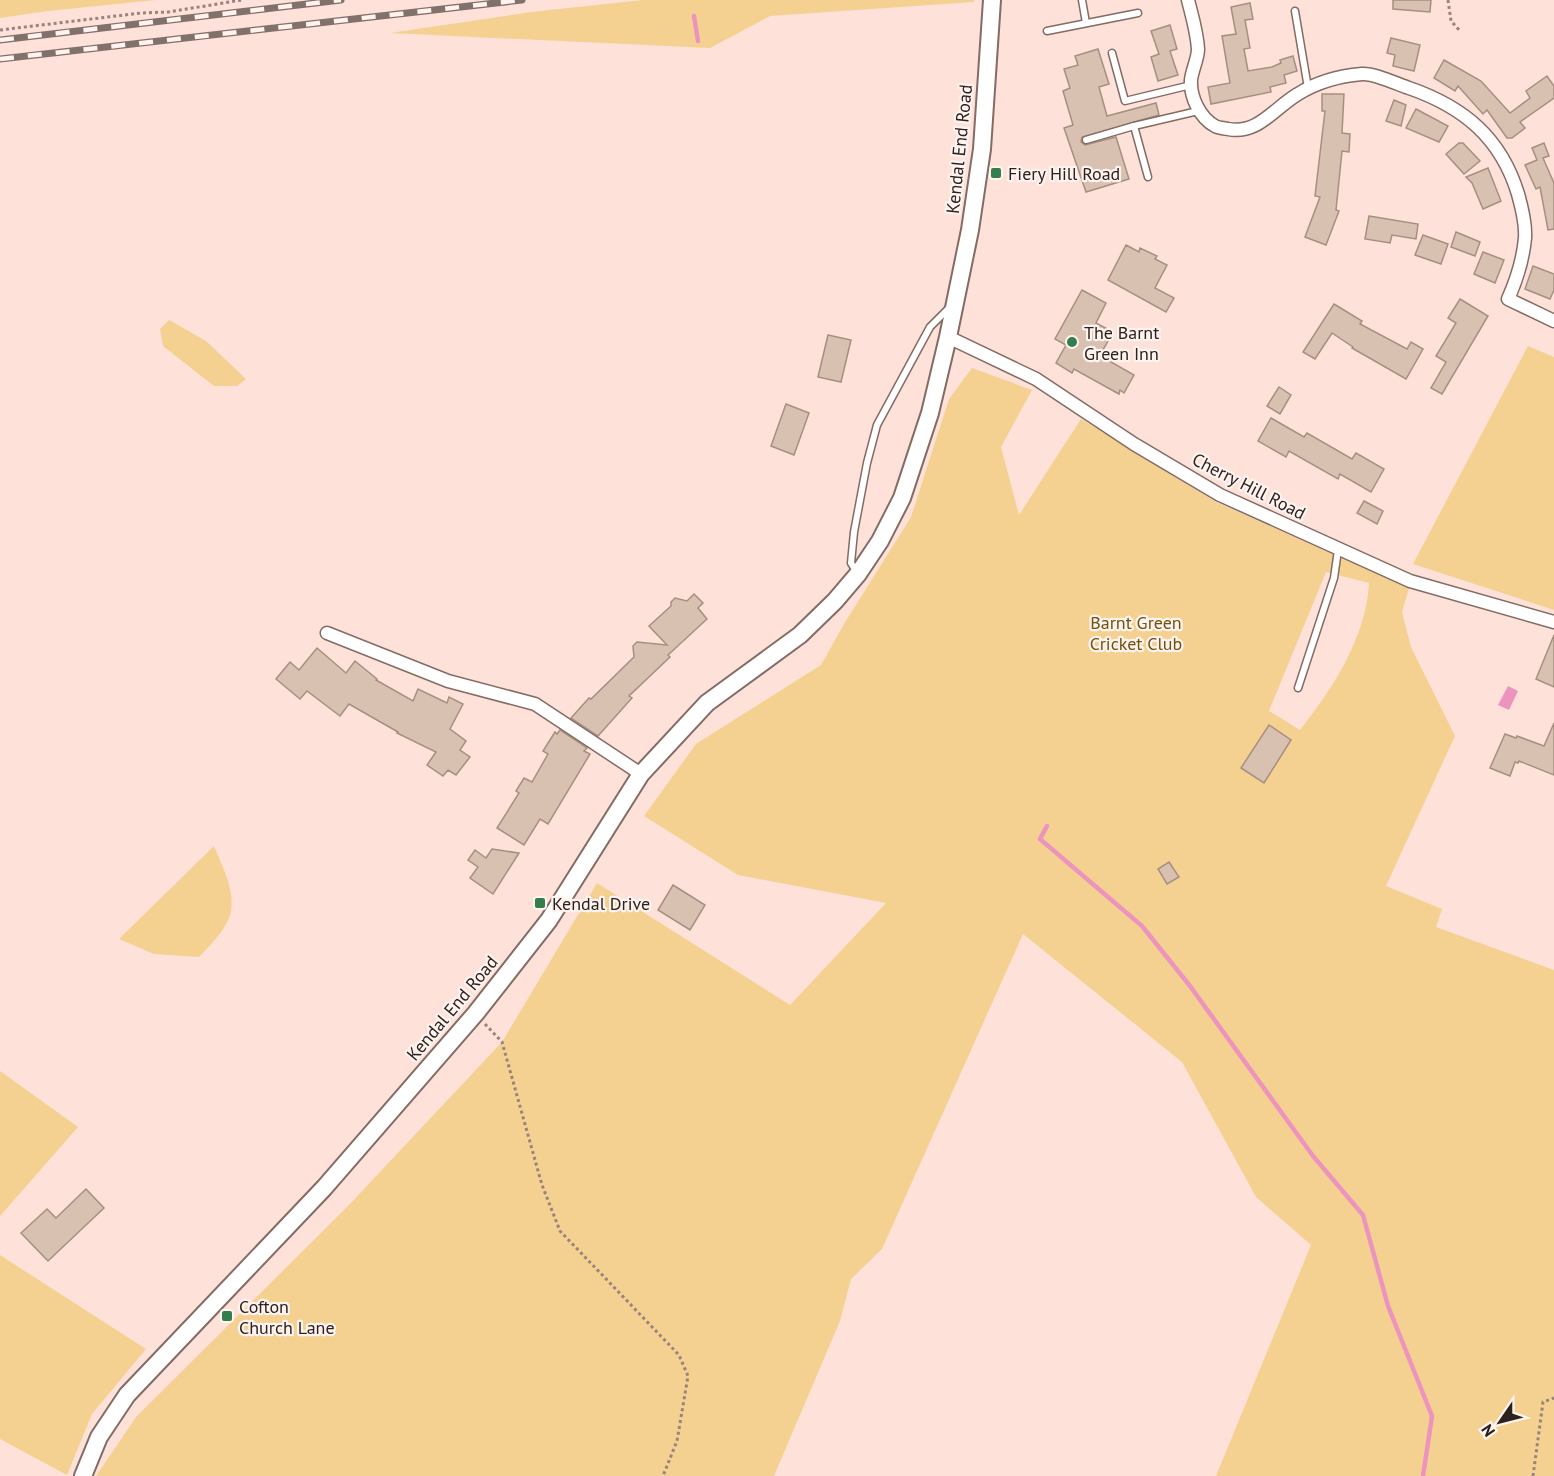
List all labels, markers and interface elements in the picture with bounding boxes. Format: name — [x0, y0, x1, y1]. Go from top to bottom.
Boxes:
street label: Kendal End Road — [941, 83, 977, 215]
place label: Fiery Hill Road — [1008, 162, 1120, 185]
marker: Fiery Hill Road — [989, 166, 1003, 180]
place label: The Barnt Green Inn — [1084, 321, 1159, 365]
marker: The Barnt Green Inn — [1065, 335, 1079, 349]
street label: Cherry Hill Road — [1188, 448, 1310, 524]
park label: Barnt Green Cricket Club — [1090, 611, 1182, 655]
place label: Kendal Drive — [552, 892, 650, 915]
marker: Kendal Drive — [533, 896, 547, 910]
street label: Kendal End Road — [401, 951, 503, 1065]
place label: Cofton Church Lane — [239, 1295, 335, 1339]
marker: Cofton Church Lane — [220, 1309, 234, 1323]
north arrow — [1470, 1392, 1530, 1452]
text: N — [1477, 1421, 1499, 1441]

